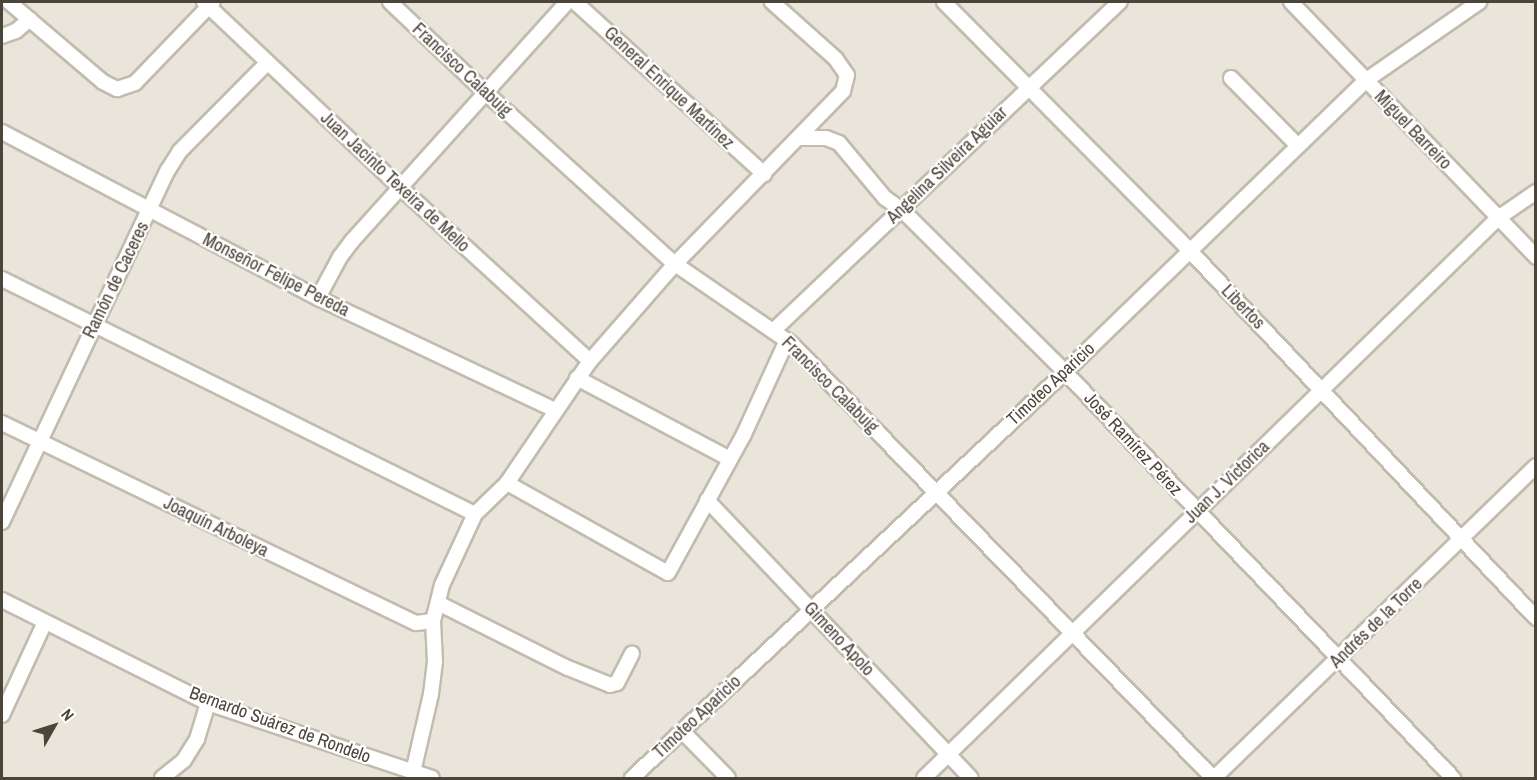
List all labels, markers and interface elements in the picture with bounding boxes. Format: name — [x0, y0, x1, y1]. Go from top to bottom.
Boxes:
street label: Francisco Calabuig — [408, 18, 516, 122]
street label: General Enrique Martínez — [600, 22, 738, 154]
street label: Miguel Barreiro — [1370, 86, 1456, 174]
street label: Angelina Silveira Aguiar — [882, 102, 1012, 228]
street label: Juan Jacinto Texeira de Mello — [316, 107, 474, 257]
street label: Ramón de Caceres — [78, 218, 154, 342]
street label: Monseñor Felipe Pereda — [199, 229, 353, 321]
street label: Libertos — [1217, 280, 1269, 334]
street label: Francisco Calabuig — [777, 332, 883, 438]
street label: Timoteo Aparicio — [1002, 338, 1100, 430]
street label: José Ramírez Pérez — [1080, 388, 1186, 500]
street label: Juan J. Victorica — [1180, 436, 1274, 528]
street label: Joaquín Arboleya — [160, 492, 272, 562]
street label: Andrés de la Torre — [1325, 573, 1427, 673]
street label: Gimeno Apolo — [799, 597, 879, 681]
street label: Timoteo Aparicio — [648, 671, 746, 763]
street label: Bernardo Suárez de Rondelo — [186, 682, 374, 768]
north arrow — [24, 696, 84, 756]
text: N — [56, 704, 80, 725]

